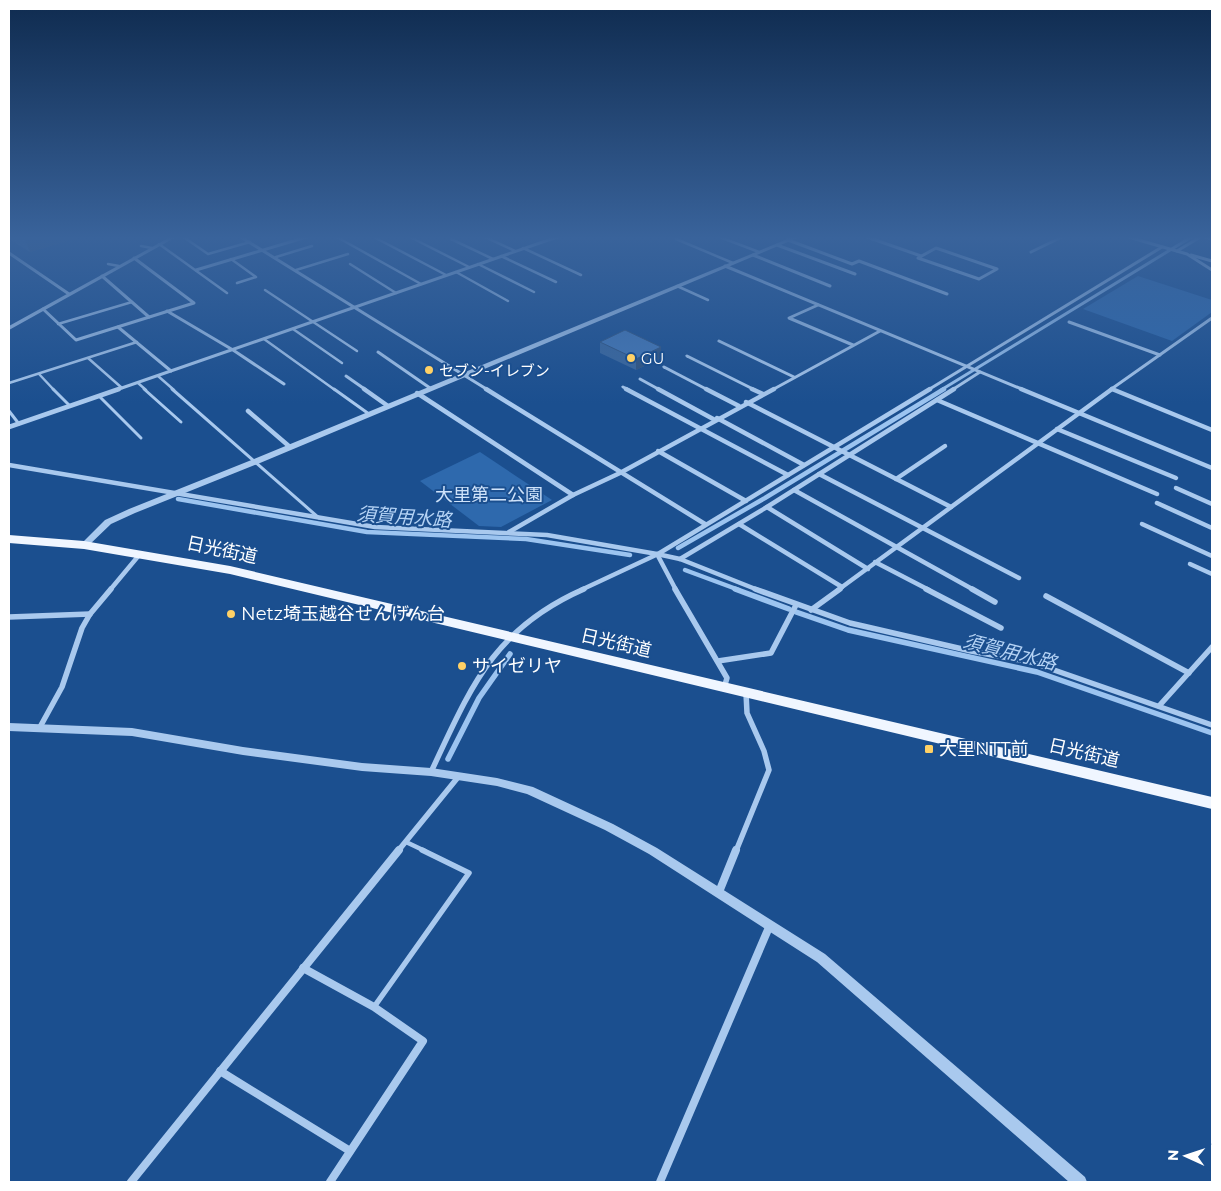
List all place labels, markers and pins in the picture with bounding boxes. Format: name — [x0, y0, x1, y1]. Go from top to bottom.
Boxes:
place label: GU — [641, 349, 664, 368]
marker: GU — [625, 352, 637, 364]
place label: セブン-イレブン — [439, 361, 550, 380]
marker: セブン-イレブン — [423, 364, 435, 376]
place label: Netz埼玉越谷せんげん台 — [241, 603, 445, 625]
marker: Netz埼玉越谷せんげん台 — [225, 608, 237, 620]
place label: サイゼリヤ — [472, 655, 562, 677]
marker: サイゼリヤ — [456, 660, 468, 672]
place label: 大里NTT前 — [939, 738, 1028, 760]
marker: 大里NTT前 — [923, 743, 935, 755]

